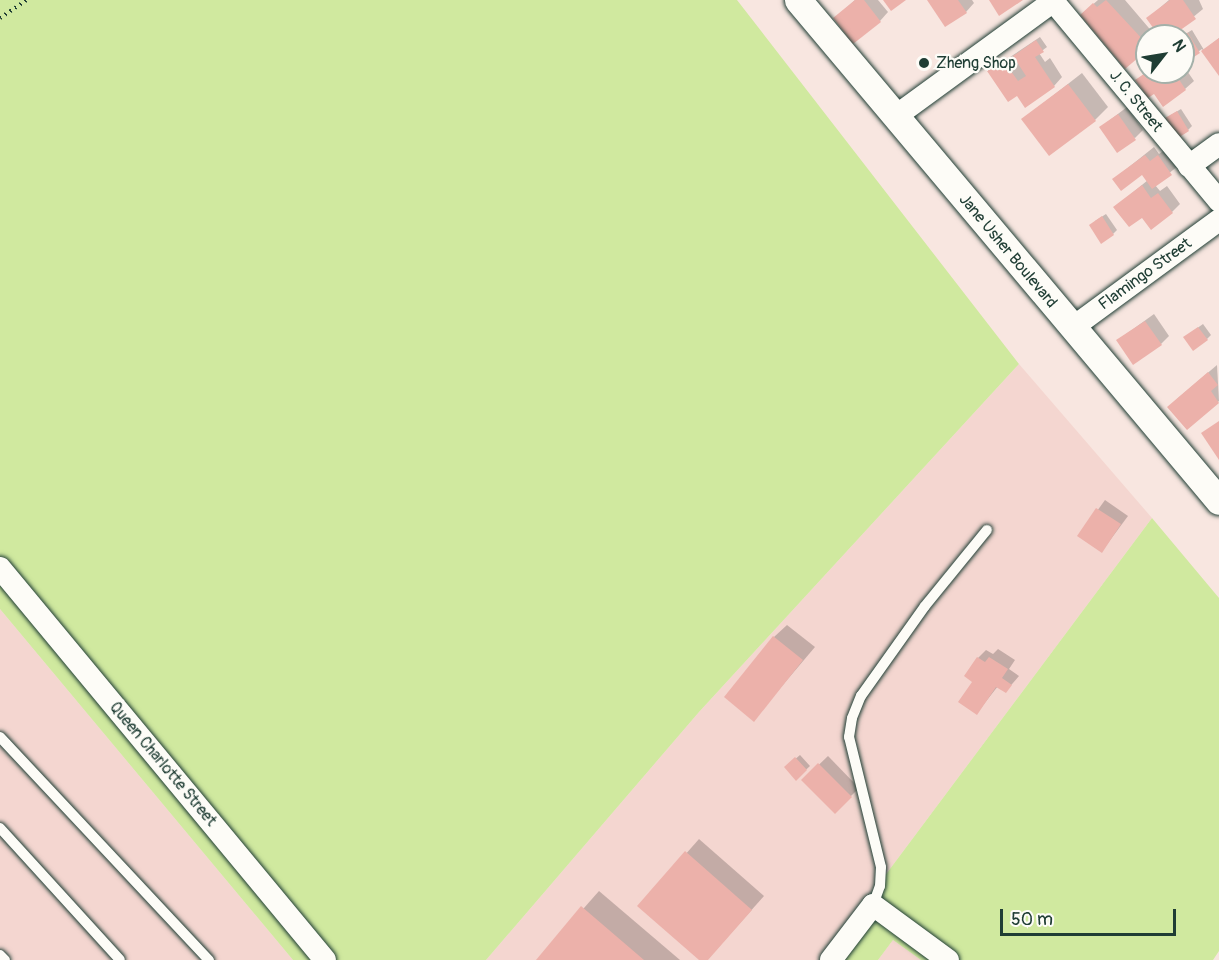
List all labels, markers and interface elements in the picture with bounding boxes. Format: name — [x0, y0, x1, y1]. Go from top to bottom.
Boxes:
north arrow — [1135, 24, 1195, 84]
text: N — [1167, 36, 1190, 56]
place label: Zheng Shop — [936, 53, 1016, 73]
marker: Zheng Shop — [917, 56, 931, 70]
street label: J. C. Street — [1105, 66, 1167, 136]
street label: Jane Usher Boulevard — [955, 190, 1061, 312]
street label: Flamingo Street — [1095, 234, 1195, 314]
street label: Queen Charlotte Street — [105, 698, 221, 830]
scale bar — [1003, 897, 1178, 935]
text: 50 m — [1011, 908, 1053, 931]

